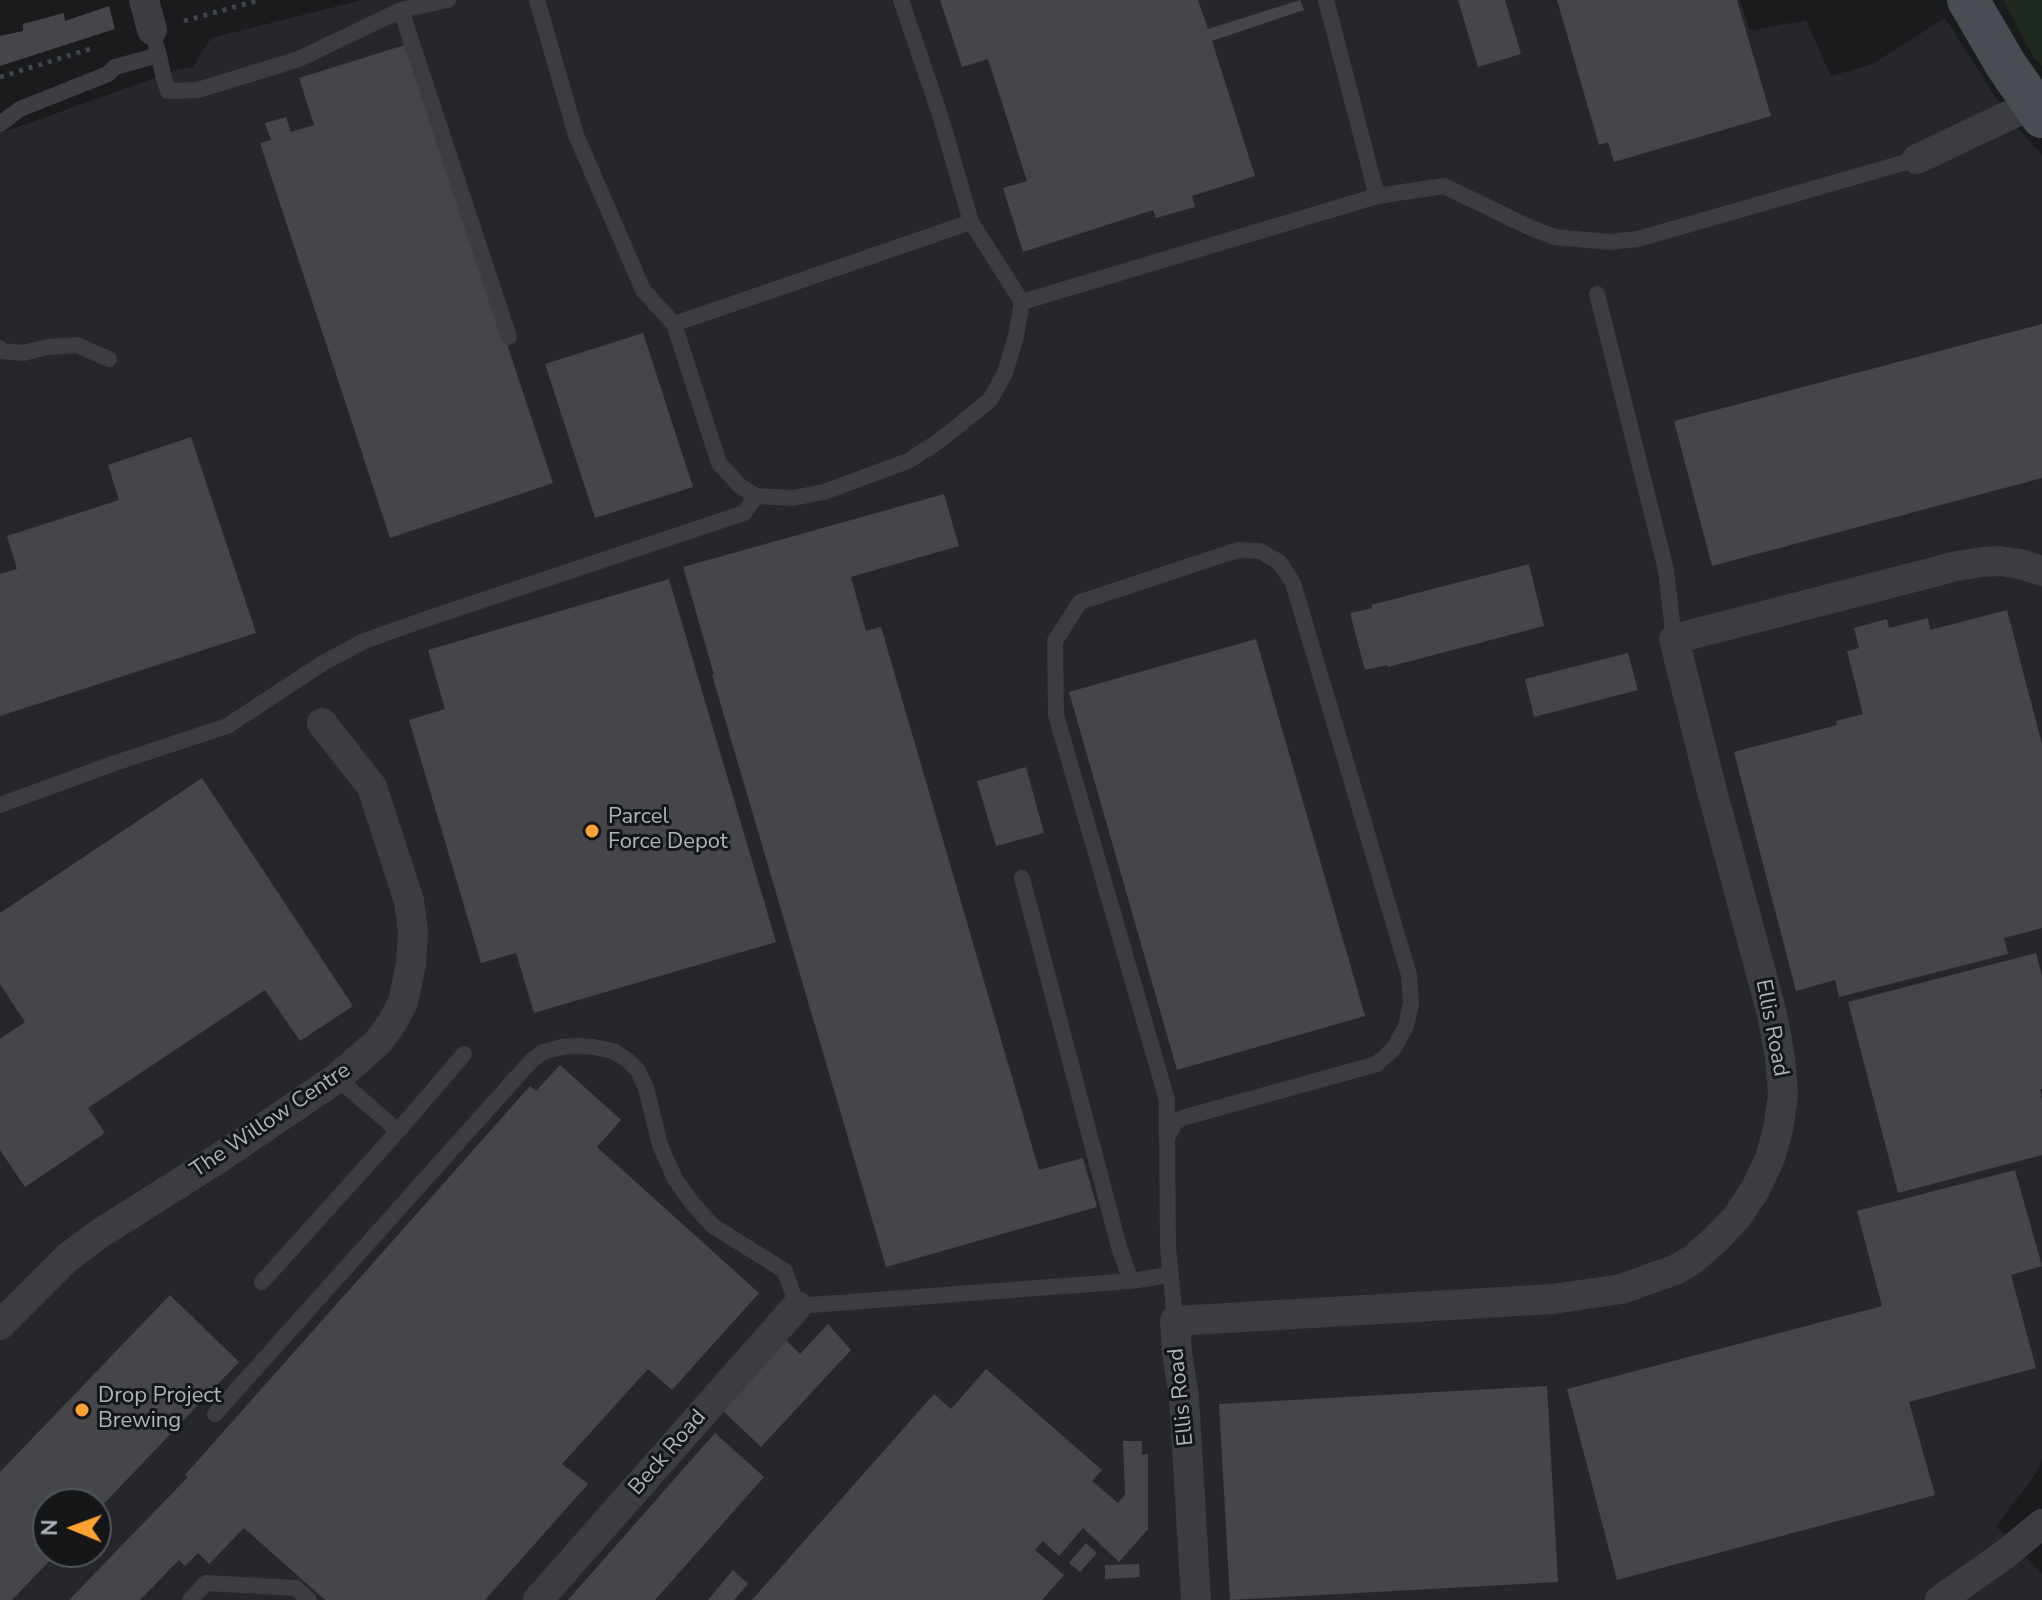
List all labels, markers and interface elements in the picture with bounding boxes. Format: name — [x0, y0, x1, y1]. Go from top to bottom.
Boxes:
place label: Parcel Force Depot — [608, 805, 728, 856]
marker: Parcel Force Depot — [583, 822, 601, 840]
street label: Ellis Road — [1749, 977, 1793, 1079]
street label: The Willow Centre — [186, 1058, 356, 1184]
street label: Ellis Road — [1164, 1347, 1200, 1447]
place label: Drop Project Brewing — [98, 1384, 221, 1436]
marker: Drop Project Brewing — [73, 1401, 91, 1419]
street label: Beck Road — [624, 1405, 712, 1501]
north arrow — [32, 1488, 112, 1568]
text: N — [35, 1519, 65, 1536]

